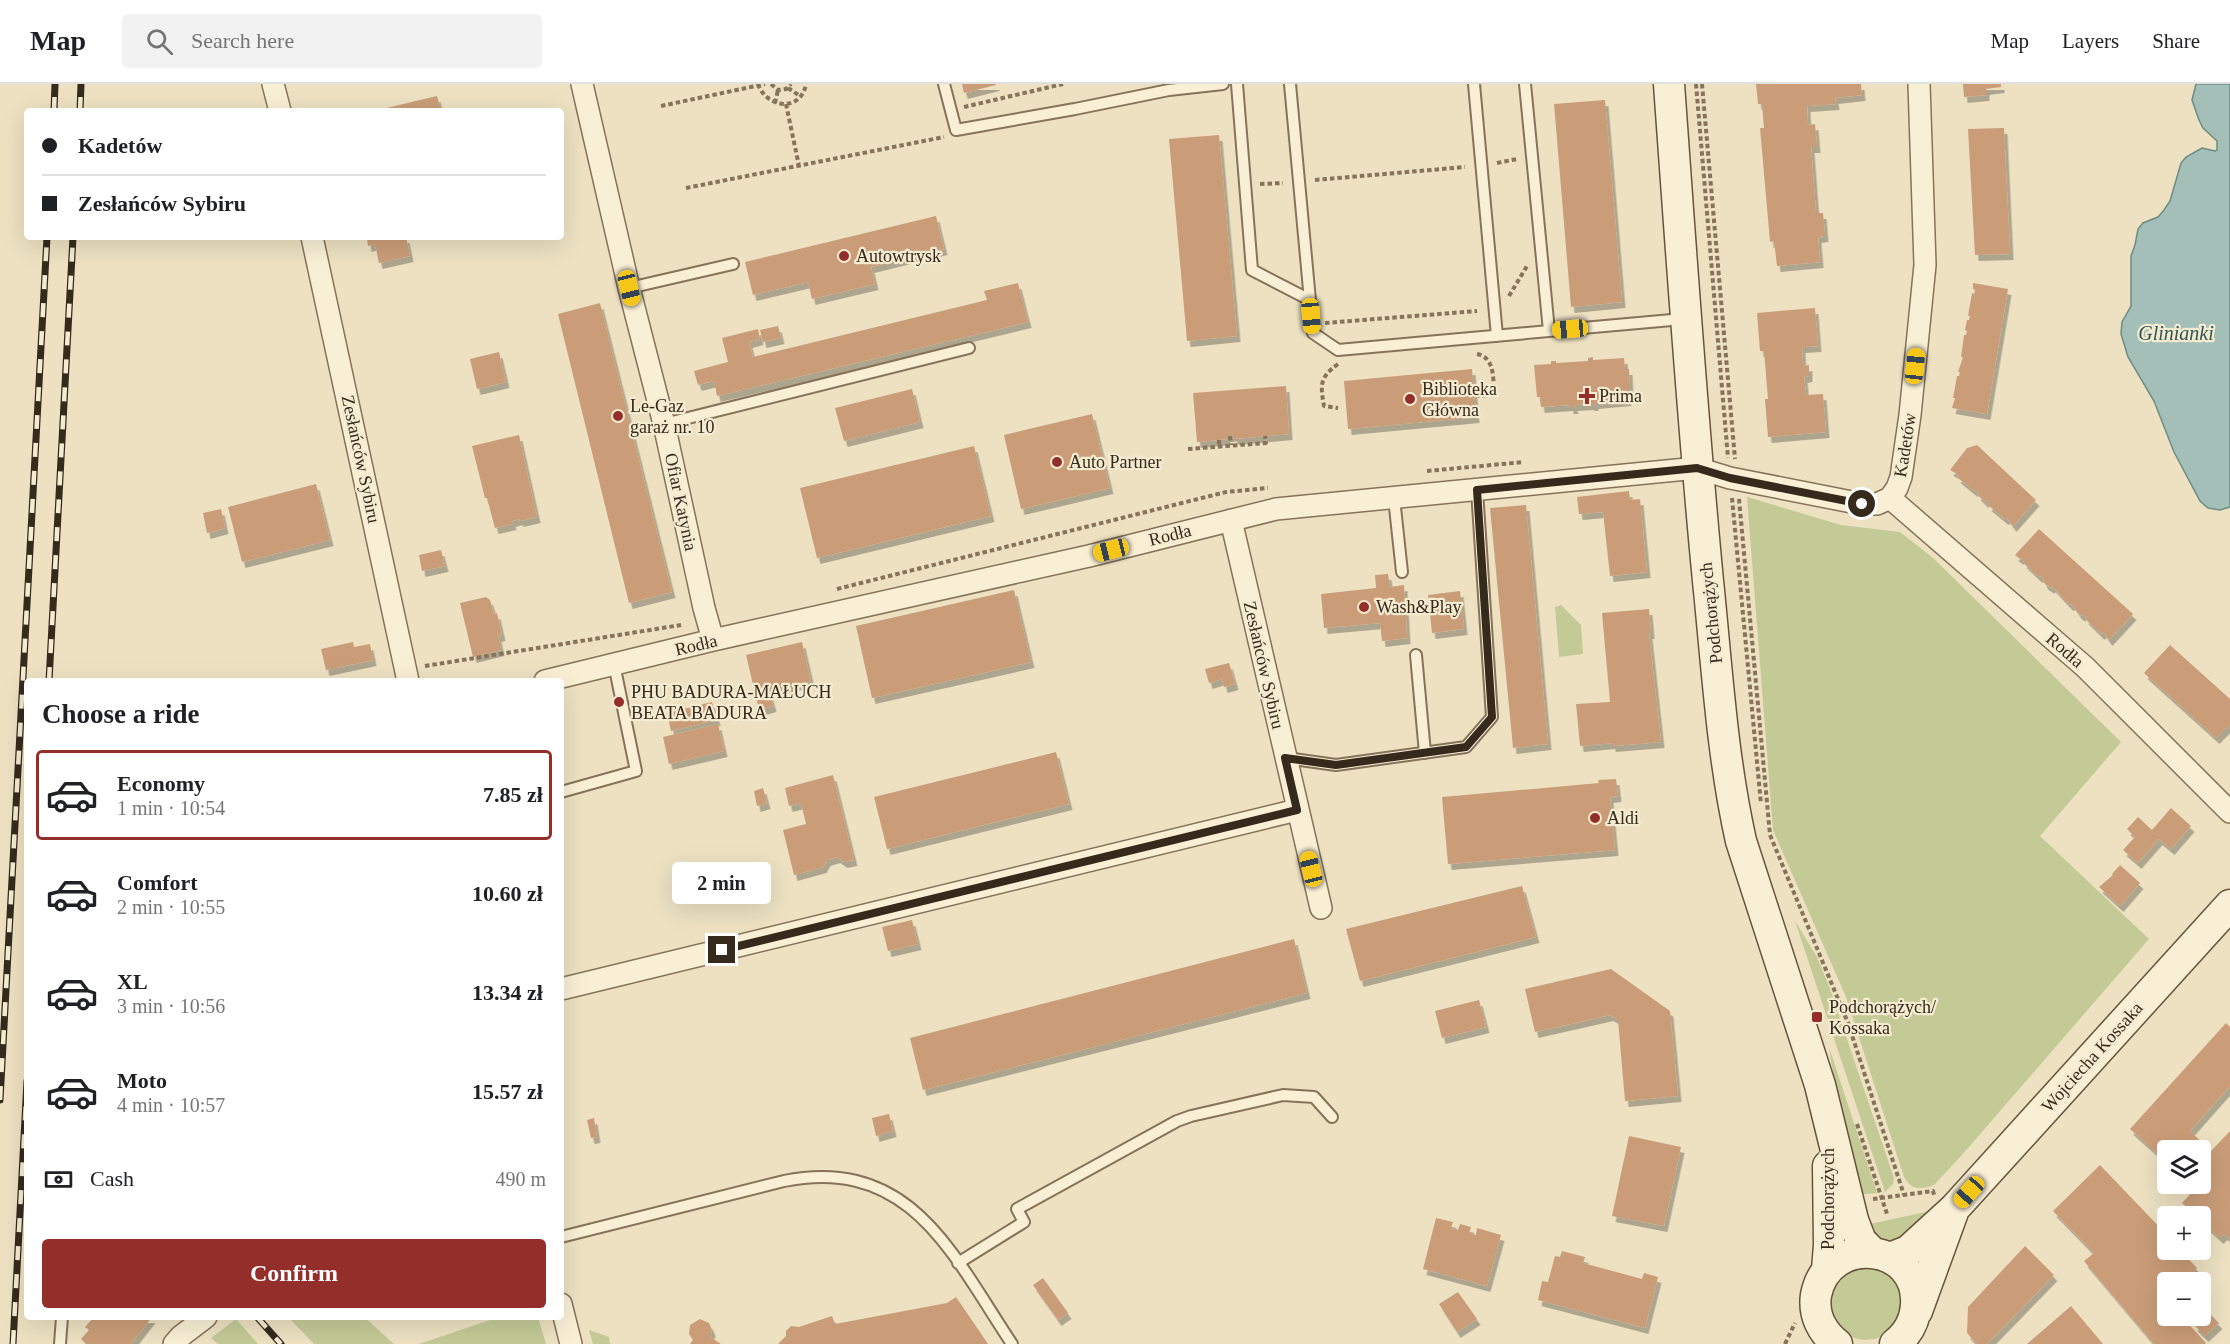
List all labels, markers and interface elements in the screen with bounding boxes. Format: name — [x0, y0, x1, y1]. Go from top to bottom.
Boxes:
search box — [122, 14, 542, 68]
text: Map — [30, 25, 86, 56]
icon: search — [143, 25, 176, 58]
text: Search here — [191, 28, 294, 53]
text: Map — [1991, 29, 2029, 53]
text: Layers — [2062, 29, 2119, 53]
text: Share — [2152, 29, 2200, 53]
text: Kadetów — [78, 133, 162, 158]
text: Zesłańców Sybiru — [78, 191, 246, 216]
place label: Autowtrysk — [856, 246, 941, 266]
marker: Autowtrysk — [837, 249, 851, 263]
car — [616, 268, 642, 308]
car — [1300, 297, 1322, 335]
car — [1551, 318, 1589, 340]
water label: Glinianki — [2138, 322, 2214, 344]
car — [1904, 347, 1926, 385]
place label: Biblioteka Główna — [1422, 379, 1497, 420]
place label: Prima — [1599, 386, 1642, 406]
marker: Prima — [1580, 389, 1594, 403]
marker: Biblioteka Główna — [1403, 392, 1417, 406]
street label: Zesłańców Sybiru — [338, 393, 384, 525]
place label: Le-Gaz garaż nr. 10 — [630, 396, 714, 437]
marker: Le-Gaz garaż nr. 10 — [611, 409, 625, 423]
street label: Kadetów — [1890, 411, 1920, 479]
street label: Ofiar Katynia — [661, 451, 701, 553]
place label: Auto Partner — [1069, 452, 1161, 472]
marker: Auto Partner — [1050, 455, 1064, 469]
route start — [1848, 490, 1875, 517]
street label: Rodła — [1147, 520, 1193, 550]
car — [1091, 537, 1131, 563]
street label: Podchorążych — [1696, 561, 1726, 665]
place label: Wash&Play — [1376, 597, 1462, 617]
street label: Zesłańców Sybiru — [1240, 599, 1288, 731]
marker: Wash&Play — [1357, 600, 1371, 614]
street label: Rodła — [2042, 628, 2088, 672]
street label: Rodła — [673, 630, 719, 660]
place label: PHU BADURA-MAŁUCH BEATA BADURA — [631, 682, 832, 723]
marker: PHU BADURA-MAŁUCH BEATA BADURA — [612, 695, 626, 709]
text: Choose a ride — [42, 699, 200, 729]
icon: car — [45, 768, 99, 822]
text: Economy — [117, 771, 205, 796]
text: 7.85 zł — [483, 782, 543, 807]
text: 1 min · 10:54 — [117, 797, 225, 819]
place label: Aldi — [1607, 808, 1639, 828]
marker: Aldi — [1588, 811, 1602, 825]
car — [1298, 849, 1324, 889]
callout: 2 min — [672, 863, 771, 905]
icon: car — [45, 867, 99, 921]
text: Comfort — [117, 870, 198, 895]
text: 2 min — [697, 872, 746, 894]
text: 10.60 zł — [472, 881, 543, 906]
text: 2 min · 10:55 — [117, 896, 225, 918]
route end — [708, 936, 735, 963]
icon: car — [45, 966, 99, 1020]
text: XL — [117, 969, 148, 994]
text: 13.34 zł — [472, 980, 543, 1005]
text: 3 min · 10:56 — [117, 995, 225, 1017]
place label: Podchorążych/ Kossaka — [1829, 997, 1936, 1038]
street label: Wojciecha Kossaka — [2037, 998, 2147, 1116]
marker: Podchorążych/ Kossaka — [1810, 1010, 1824, 1024]
icon: car — [45, 1065, 99, 1119]
text: Moto — [117, 1068, 167, 1093]
text: 15.57 zł — [472, 1079, 543, 1104]
text: 4 min · 10:57 — [117, 1094, 225, 1116]
map controls — [2157, 1140, 2211, 1326]
button: layers — [2157, 1140, 2211, 1194]
street label: Podchorążych — [1818, 1148, 1838, 1250]
icon: cash — [42, 1163, 75, 1196]
text: Cash — [90, 1166, 134, 1191]
text: 490 m — [495, 1168, 546, 1190]
car — [1950, 1173, 1988, 1211]
button: + — [2157, 1206, 2211, 1260]
button: Confirm — [42, 1239, 546, 1308]
button: − — [2157, 1272, 2211, 1326]

